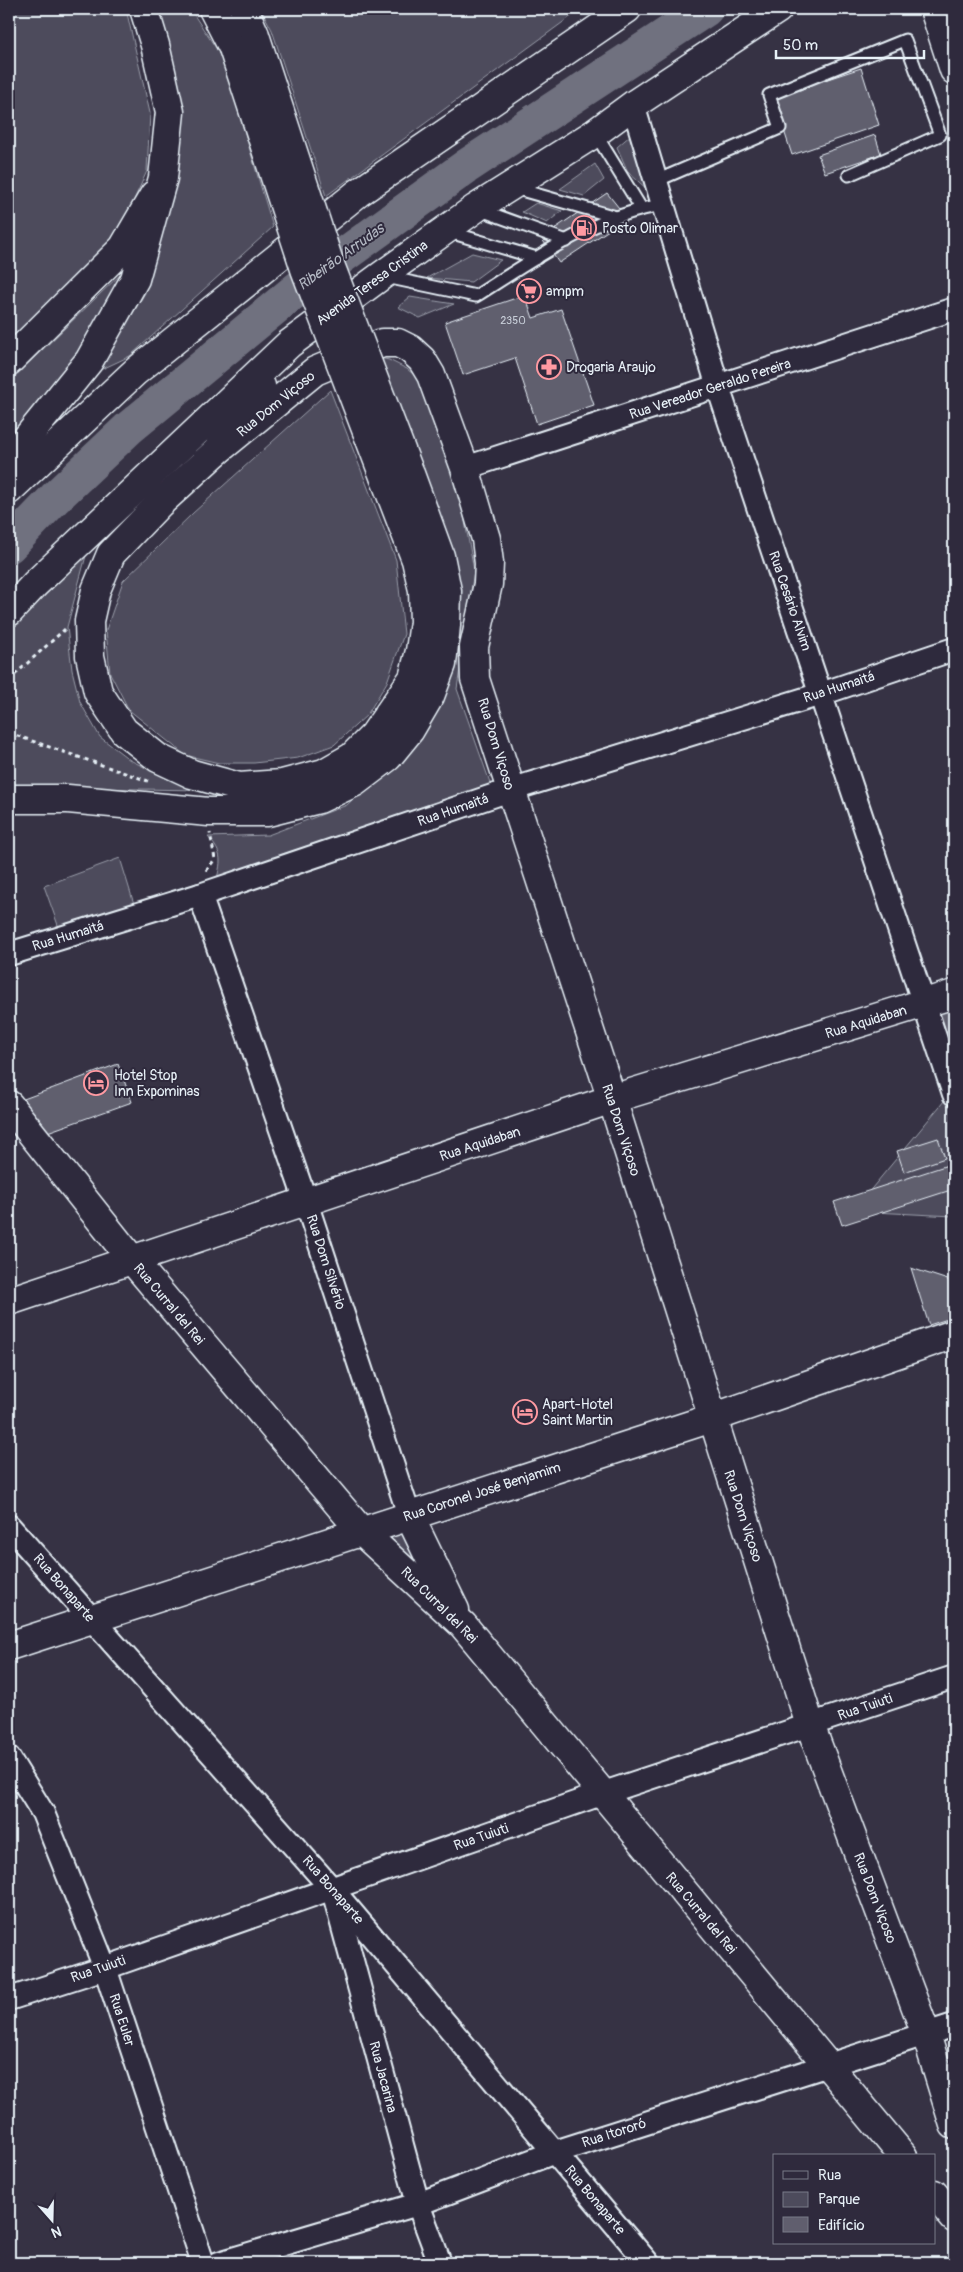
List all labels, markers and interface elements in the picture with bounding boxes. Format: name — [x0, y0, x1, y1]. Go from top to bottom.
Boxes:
scale bar — [776, 28, 923, 60]
text: 50 m — [783, 36, 818, 55]
fuel station icon: Posto Olimar — [571, 215, 597, 241]
water label: Ribeirão Arrudas — [294, 218, 390, 295]
place label: Posto Olimar — [602, 220, 678, 237]
street label: Avenida Teresa Cristina — [313, 237, 431, 329]
supermarket icon: ampm — [516, 278, 542, 304]
place label: ampm — [546, 283, 584, 300]
house number: 2350 — [500, 314, 526, 327]
pharmacy icon: Drogaria Araujo — [536, 354, 562, 380]
street label: Rua Vereador Geraldo Pereira — [627, 355, 793, 423]
place label: Drogaria Araujo — [566, 359, 656, 376]
street label: Rua Dom Viçoso — [234, 367, 319, 441]
street label: Rua Cesário Alvim — [765, 549, 815, 653]
street label: Rua Humaitá — [801, 668, 877, 706]
street label: Rua Dom Viçoso — [474, 696, 518, 793]
street label: Rua Humaitá — [415, 790, 491, 830]
street label: Rua Humaitá — [30, 917, 106, 955]
street label: Rua Aquidaban — [823, 1002, 909, 1042]
place label: Hotel Stop Inn Expominas — [114, 1067, 200, 1100]
hotel icon: Hotel Stop Inn Expominas — [83, 1070, 109, 1096]
street label: Rua Dom Viçoso — [598, 1082, 644, 1178]
street label: Rua Aquidaban — [437, 1123, 523, 1165]
street label: Rua Dom Silvério — [303, 1212, 349, 1312]
street label: Rua Curral del Rei — [130, 1260, 208, 1349]
place label: Apart-Hotel Saint Martin — [542, 1396, 613, 1429]
hotel icon: Apart-Hotel Saint Martin — [512, 1399, 538, 1425]
street label: Rua Coronel José Benjamim — [401, 1459, 563, 1525]
street label: Rua Dom Viçoso — [720, 1468, 766, 1564]
street label: Rua Bonaparte — [30, 1550, 98, 1626]
street label: Rua Curral del Rei — [397, 1563, 481, 1647]
street label: Rua Tuiuti — [835, 1690, 895, 1724]
street label: Rua Tuiuti — [451, 1820, 511, 1854]
street label: Rua Dom Viçoso — [850, 1850, 900, 1946]
street label: Rua Bonaparte — [299, 1852, 367, 1928]
street label: Rua Curral del Rei — [662, 1869, 740, 1958]
street label: Rua Tuiuti — [68, 1952, 128, 1986]
street label: Rua Euler — [106, 1992, 138, 2048]
street label: Rua Jacarina — [365, 2039, 401, 2115]
street label: Rua Itororó — [580, 2115, 649, 2151]
legend — [773, 2154, 936, 2244]
street label: Rua Bonaparte — [561, 2162, 629, 2238]
text: Rua — [818, 2166, 841, 2185]
text: Parque — [818, 2190, 861, 2209]
north arrow — [28, 2194, 78, 2244]
text: Edifício — [818, 2216, 864, 2235]
text: N — [49, 2222, 64, 2241]

